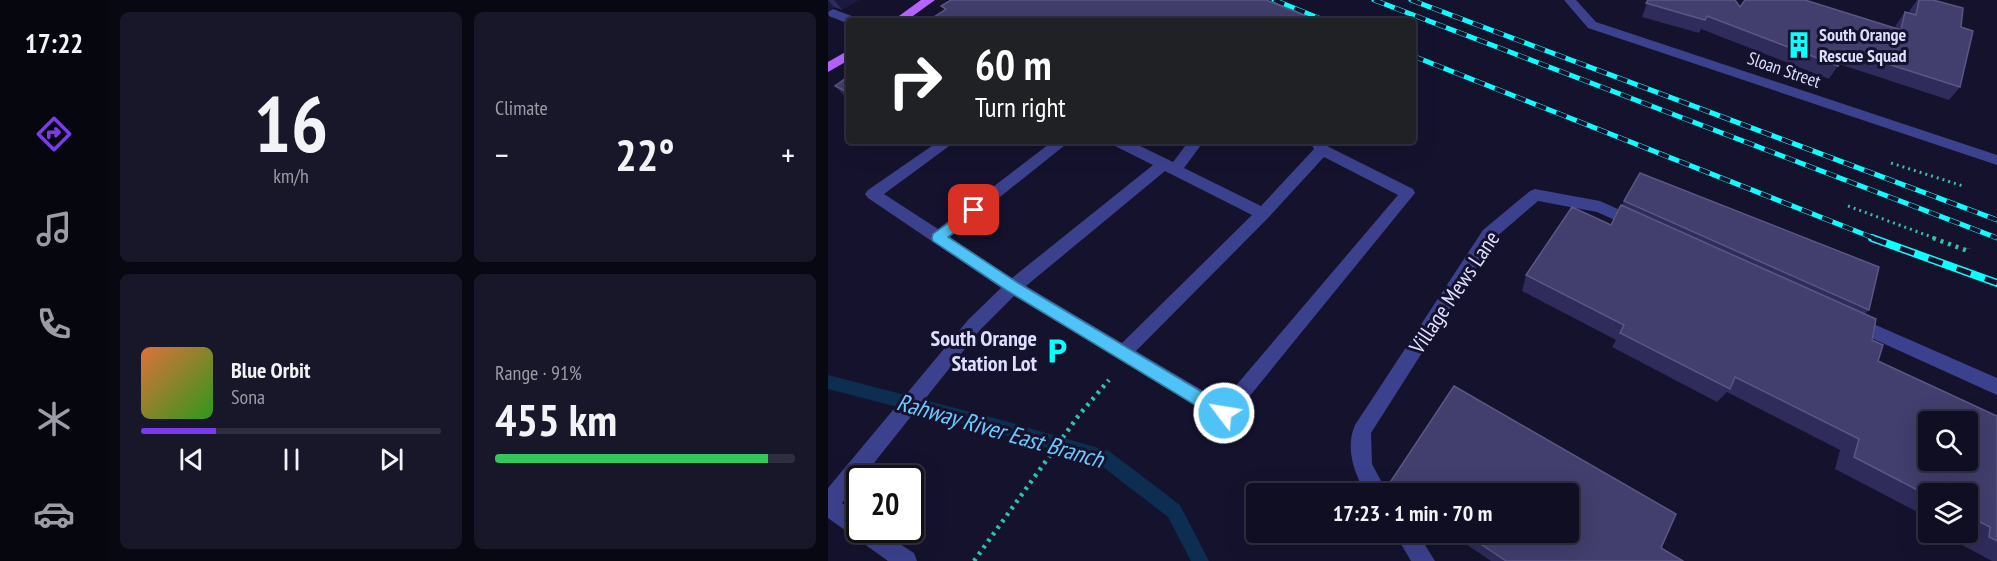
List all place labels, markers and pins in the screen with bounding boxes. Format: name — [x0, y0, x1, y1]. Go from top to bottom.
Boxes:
place label: South Orange Rescue Squad — [1819, 23, 1906, 67]
building icon: South Orange Rescue Squad — [1784, 30, 1814, 60]
pin — [948, 184, 999, 235]
place label: South Orange Station Lot — [930, 324, 1038, 377]
parking icon: South Orange Station Lot — [1042, 336, 1072, 366]

